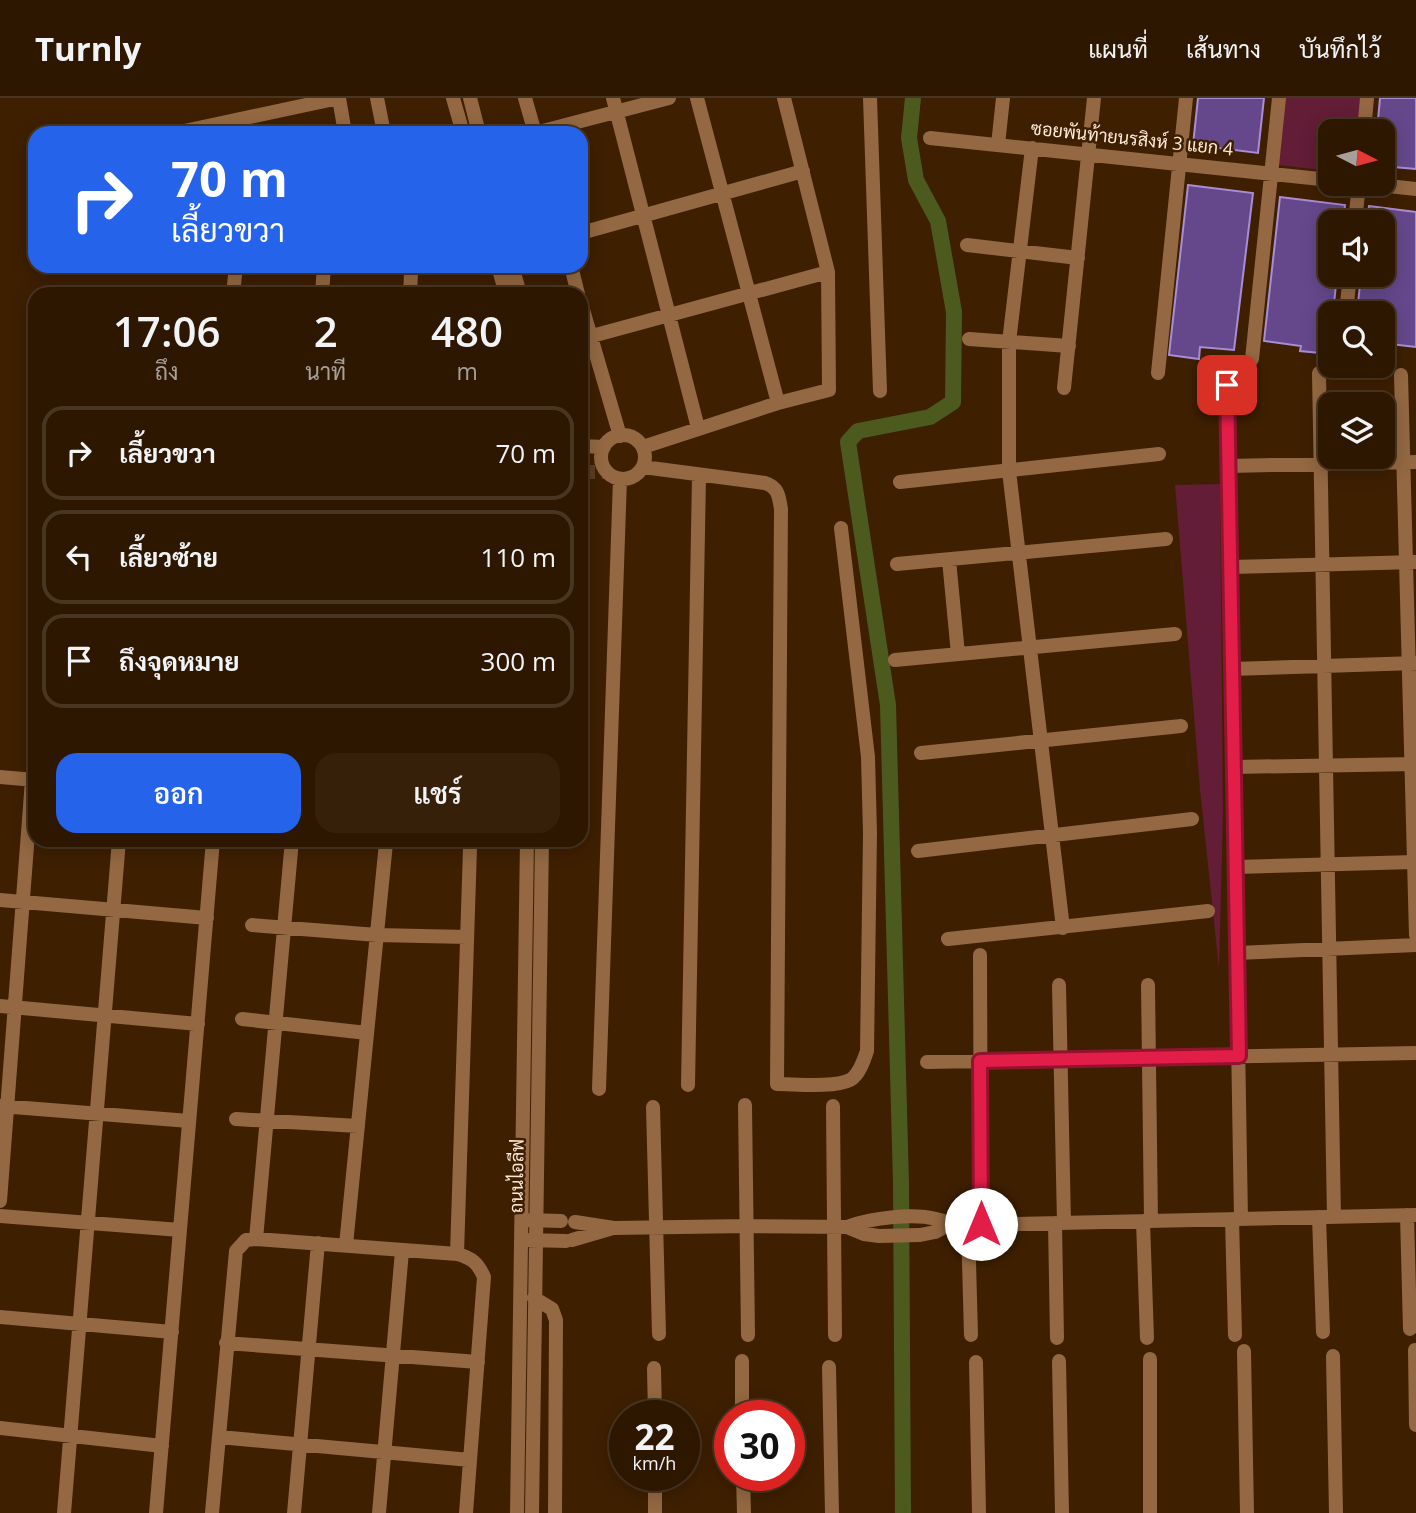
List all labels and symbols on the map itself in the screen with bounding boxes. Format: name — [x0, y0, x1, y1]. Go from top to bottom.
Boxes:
street label: ซอยพันท้ายนรสิงห์ 3 แยก 4 — [1030, 115, 1234, 161]
north arrow — [1318, 119, 1395, 196]
pin — [1197, 355, 1257, 415]
street label: ถนนไอลีฟ — [503, 1139, 529, 1213]
position arrow — [944, 1187, 1018, 1261]
speed limit sign: 30 — [714, 1400, 805, 1491]

